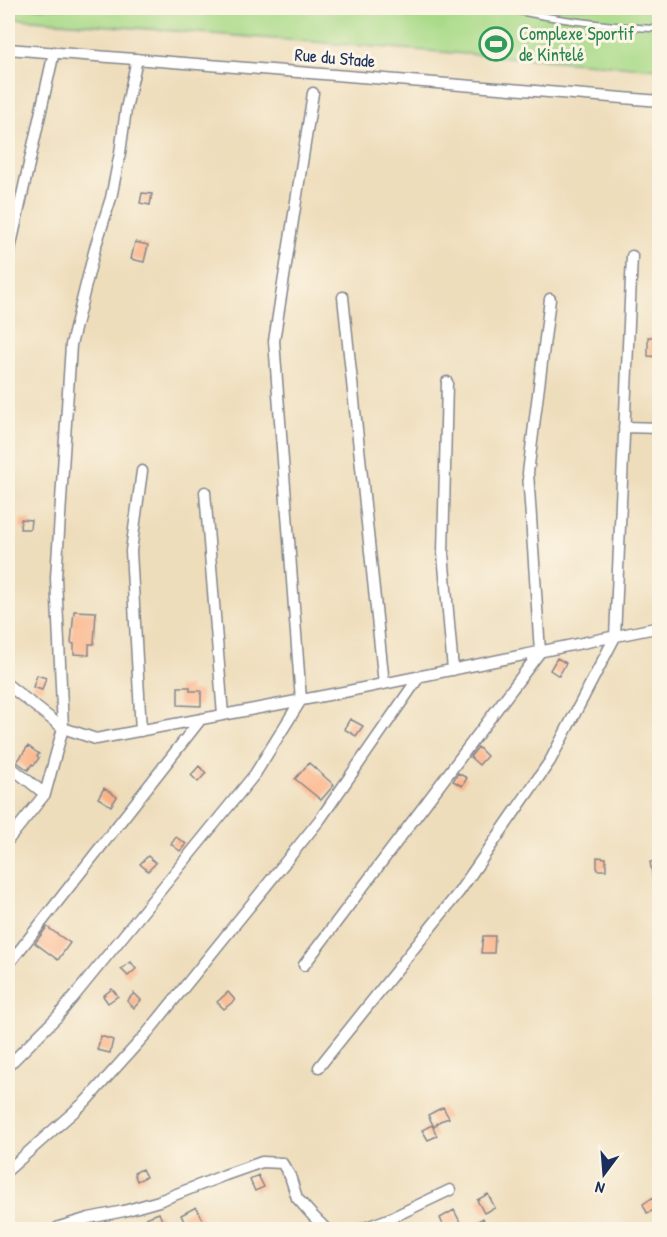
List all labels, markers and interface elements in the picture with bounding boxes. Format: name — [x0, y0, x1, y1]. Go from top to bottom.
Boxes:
place label: Complexe Sportif de Kintelé — [519, 21, 635, 67]
sports icon: Complexe Sportif de Kintelé — [478, 26, 514, 62]
street label: Rue du Stade — [294, 42, 376, 73]
north arrow — [574, 1144, 634, 1204]
text: N — [592, 1177, 607, 1200]

